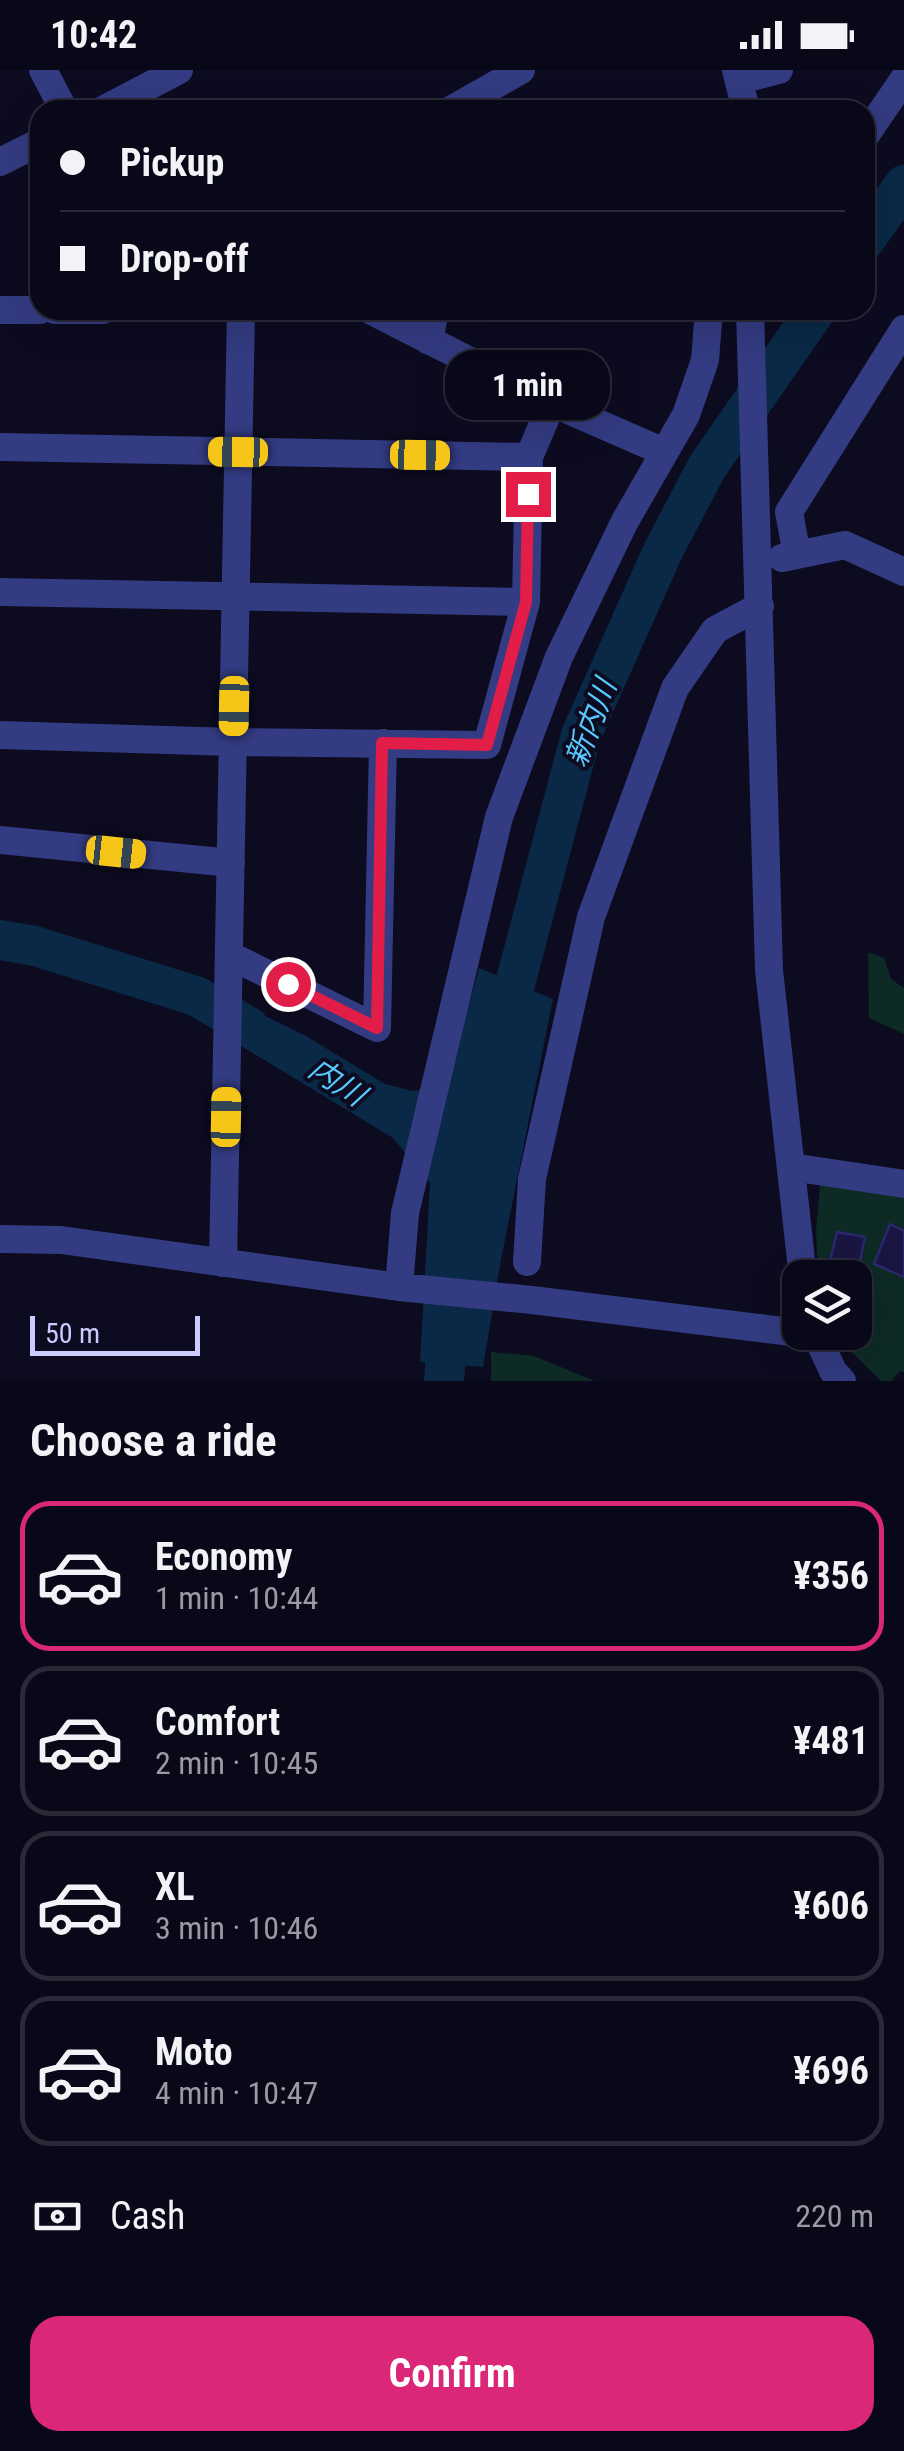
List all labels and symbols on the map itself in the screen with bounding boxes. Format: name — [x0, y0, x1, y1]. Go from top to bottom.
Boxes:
callout: 1 min — [446, 349, 610, 419]
car — [208, 436, 268, 468]
car — [390, 439, 450, 471]
route end — [506, 472, 551, 517]
water label: 新内川 — [558, 672, 624, 771]
car — [218, 676, 250, 736]
car — [85, 834, 147, 870]
route start — [266, 962, 311, 1007]
water label: 内川 — [303, 1051, 374, 1114]
car — [210, 1087, 242, 1147]
scale bar — [30, 1311, 200, 1356]

